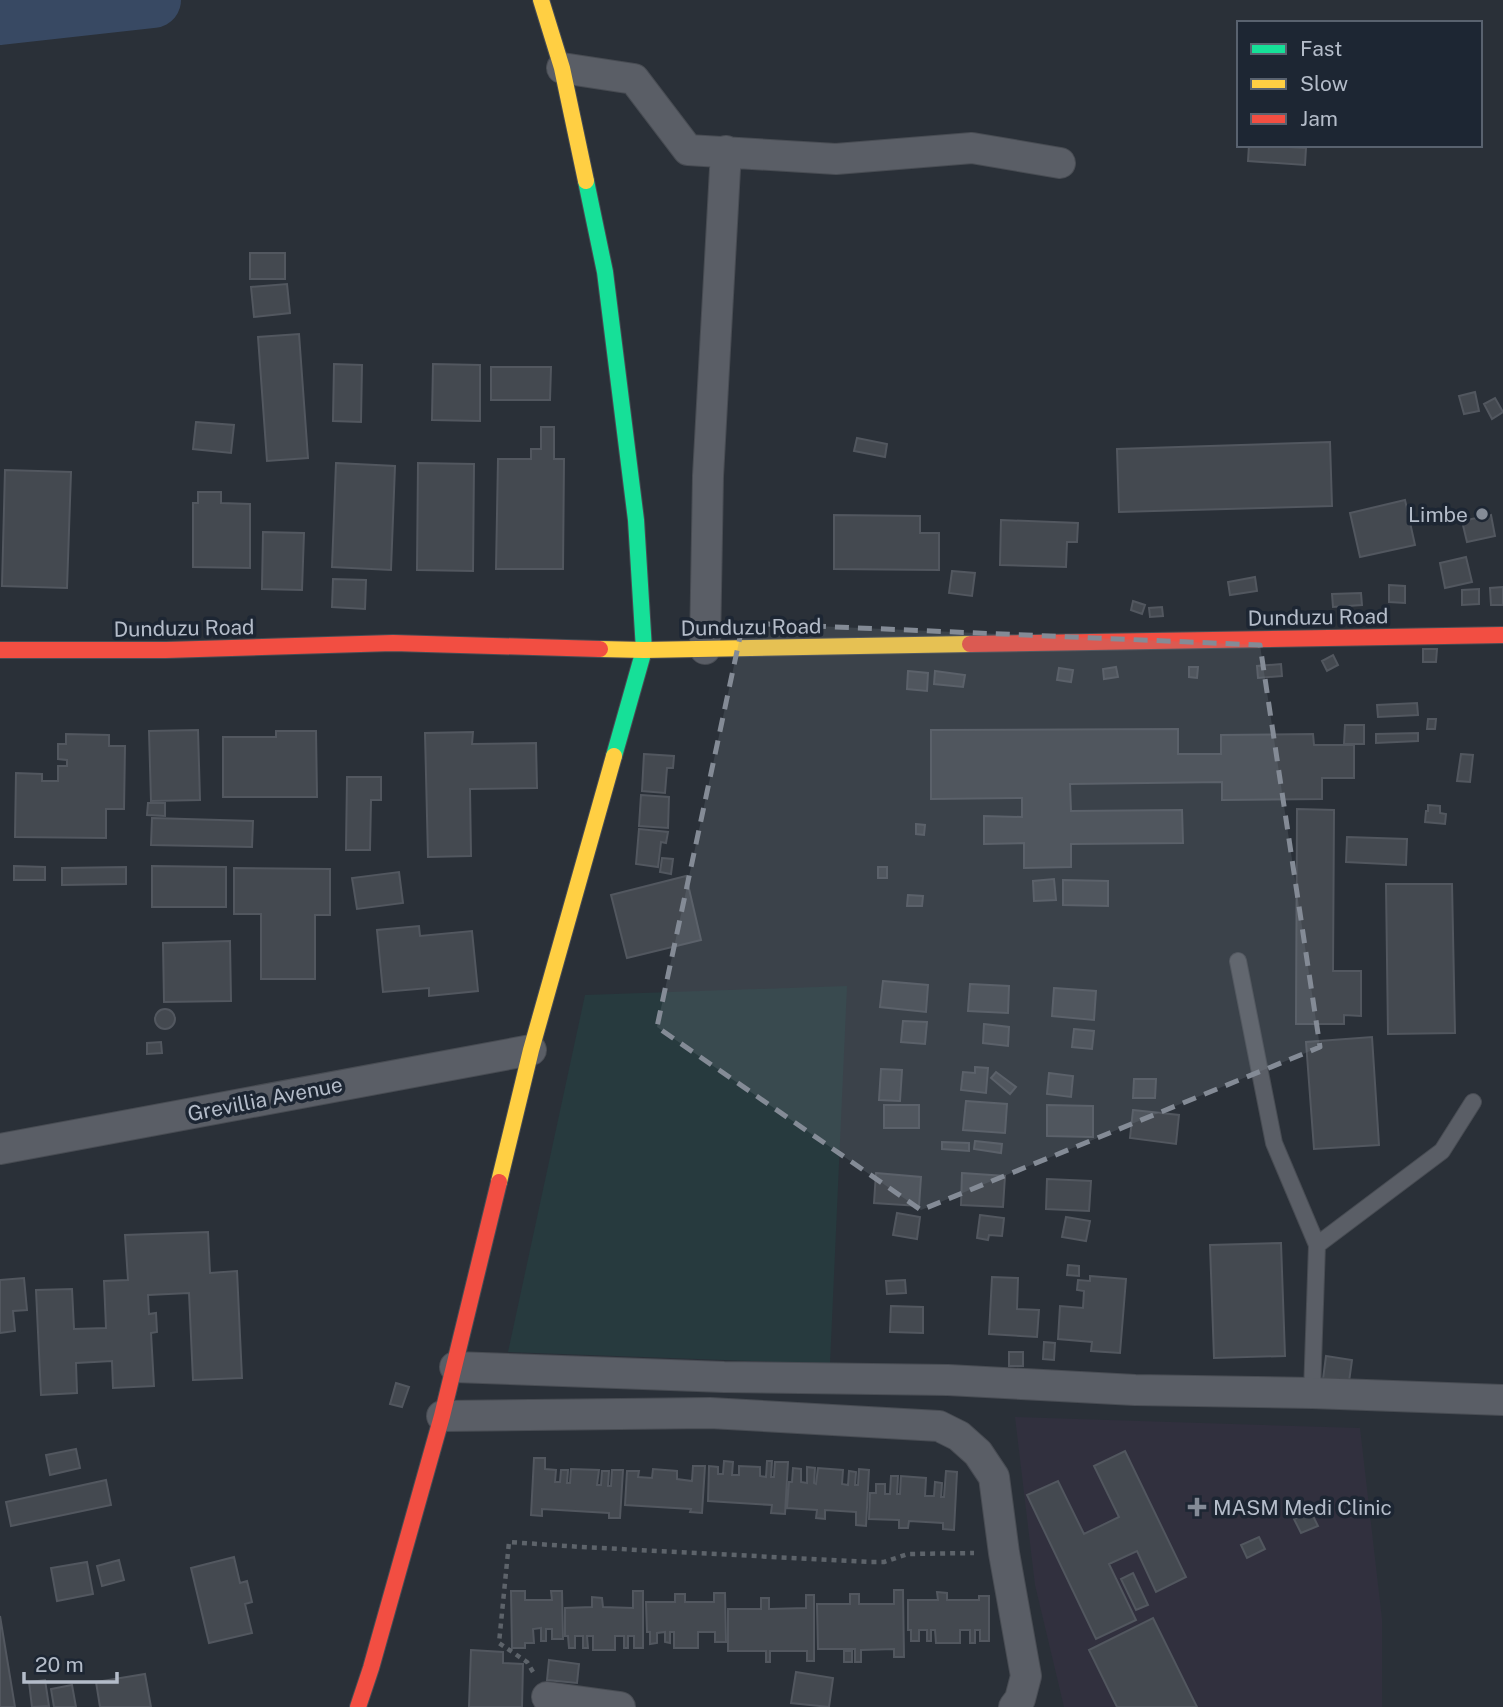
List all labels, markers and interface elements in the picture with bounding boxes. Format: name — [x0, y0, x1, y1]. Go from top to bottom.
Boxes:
legend — [1237, 21, 1482, 147]
text: Fast — [1300, 36, 1342, 61]
text: Slow — [1300, 71, 1348, 96]
text: Jam — [1300, 106, 1338, 131]
place label: Limbe — [1408, 502, 1468, 527]
marker: Limbe — [1474, 506, 1490, 522]
street label: Dunduzu Road — [1247, 603, 1389, 631]
street label: Dunduzu Road — [680, 613, 822, 641]
street label: Dunduzu Road — [113, 614, 255, 642]
street label: Grevillia Avenue — [185, 1072, 345, 1126]
place label: MASM Medi Clinic — [1213, 1495, 1392, 1520]
marker: MASM Medi Clinic — [1187, 1497, 1207, 1517]
scale bar — [24, 1640, 117, 1684]
text: 20 m — [35, 1652, 84, 1677]

